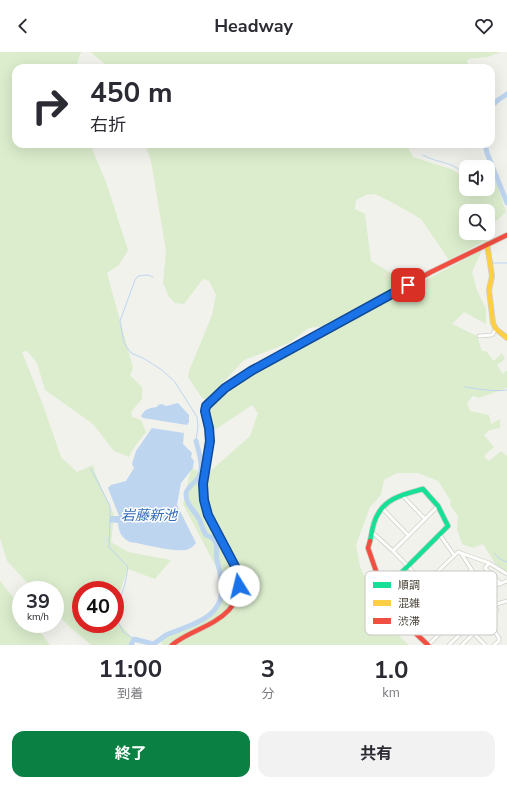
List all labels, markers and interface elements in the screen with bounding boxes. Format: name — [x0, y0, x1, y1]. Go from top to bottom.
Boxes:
text: Headway — [214, 14, 293, 38]
icon: back — [12, 15, 34, 37]
icon: heart — [473, 15, 495, 37]
text: 450 m — [90, 74, 173, 112]
icon: right — [24, 80, 76, 132]
text: 右折 — [90, 113, 126, 137]
map controls — [459, 160, 495, 240]
button: sound — [459, 160, 495, 196]
button: search — [459, 204, 495, 240]
pin — [391, 268, 425, 302]
icon: arrive — [397, 274, 419, 296]
water label: 岩藤新池 — [121, 506, 179, 525]
position arrow — [218, 565, 260, 607]
legend — [365, 571, 497, 635]
text: 順調 — [398, 578, 420, 593]
speed limit sign: 40 — [72, 581, 124, 633]
text: 39 — [26, 588, 50, 615]
text: 混雑 — [398, 596, 420, 611]
text: km/h — [27, 610, 49, 624]
text: 渋滞 — [398, 614, 420, 629]
text: 11:00 — [99, 653, 162, 685]
text: 3 — [261, 653, 275, 685]
text: 1.0 — [374, 654, 408, 686]
text: km — [382, 684, 400, 702]
text: 到着 — [117, 685, 143, 703]
text: 分 — [261, 685, 274, 703]
button: 終了 — [12, 731, 250, 777]
button: 共有 — [258, 731, 495, 777]

